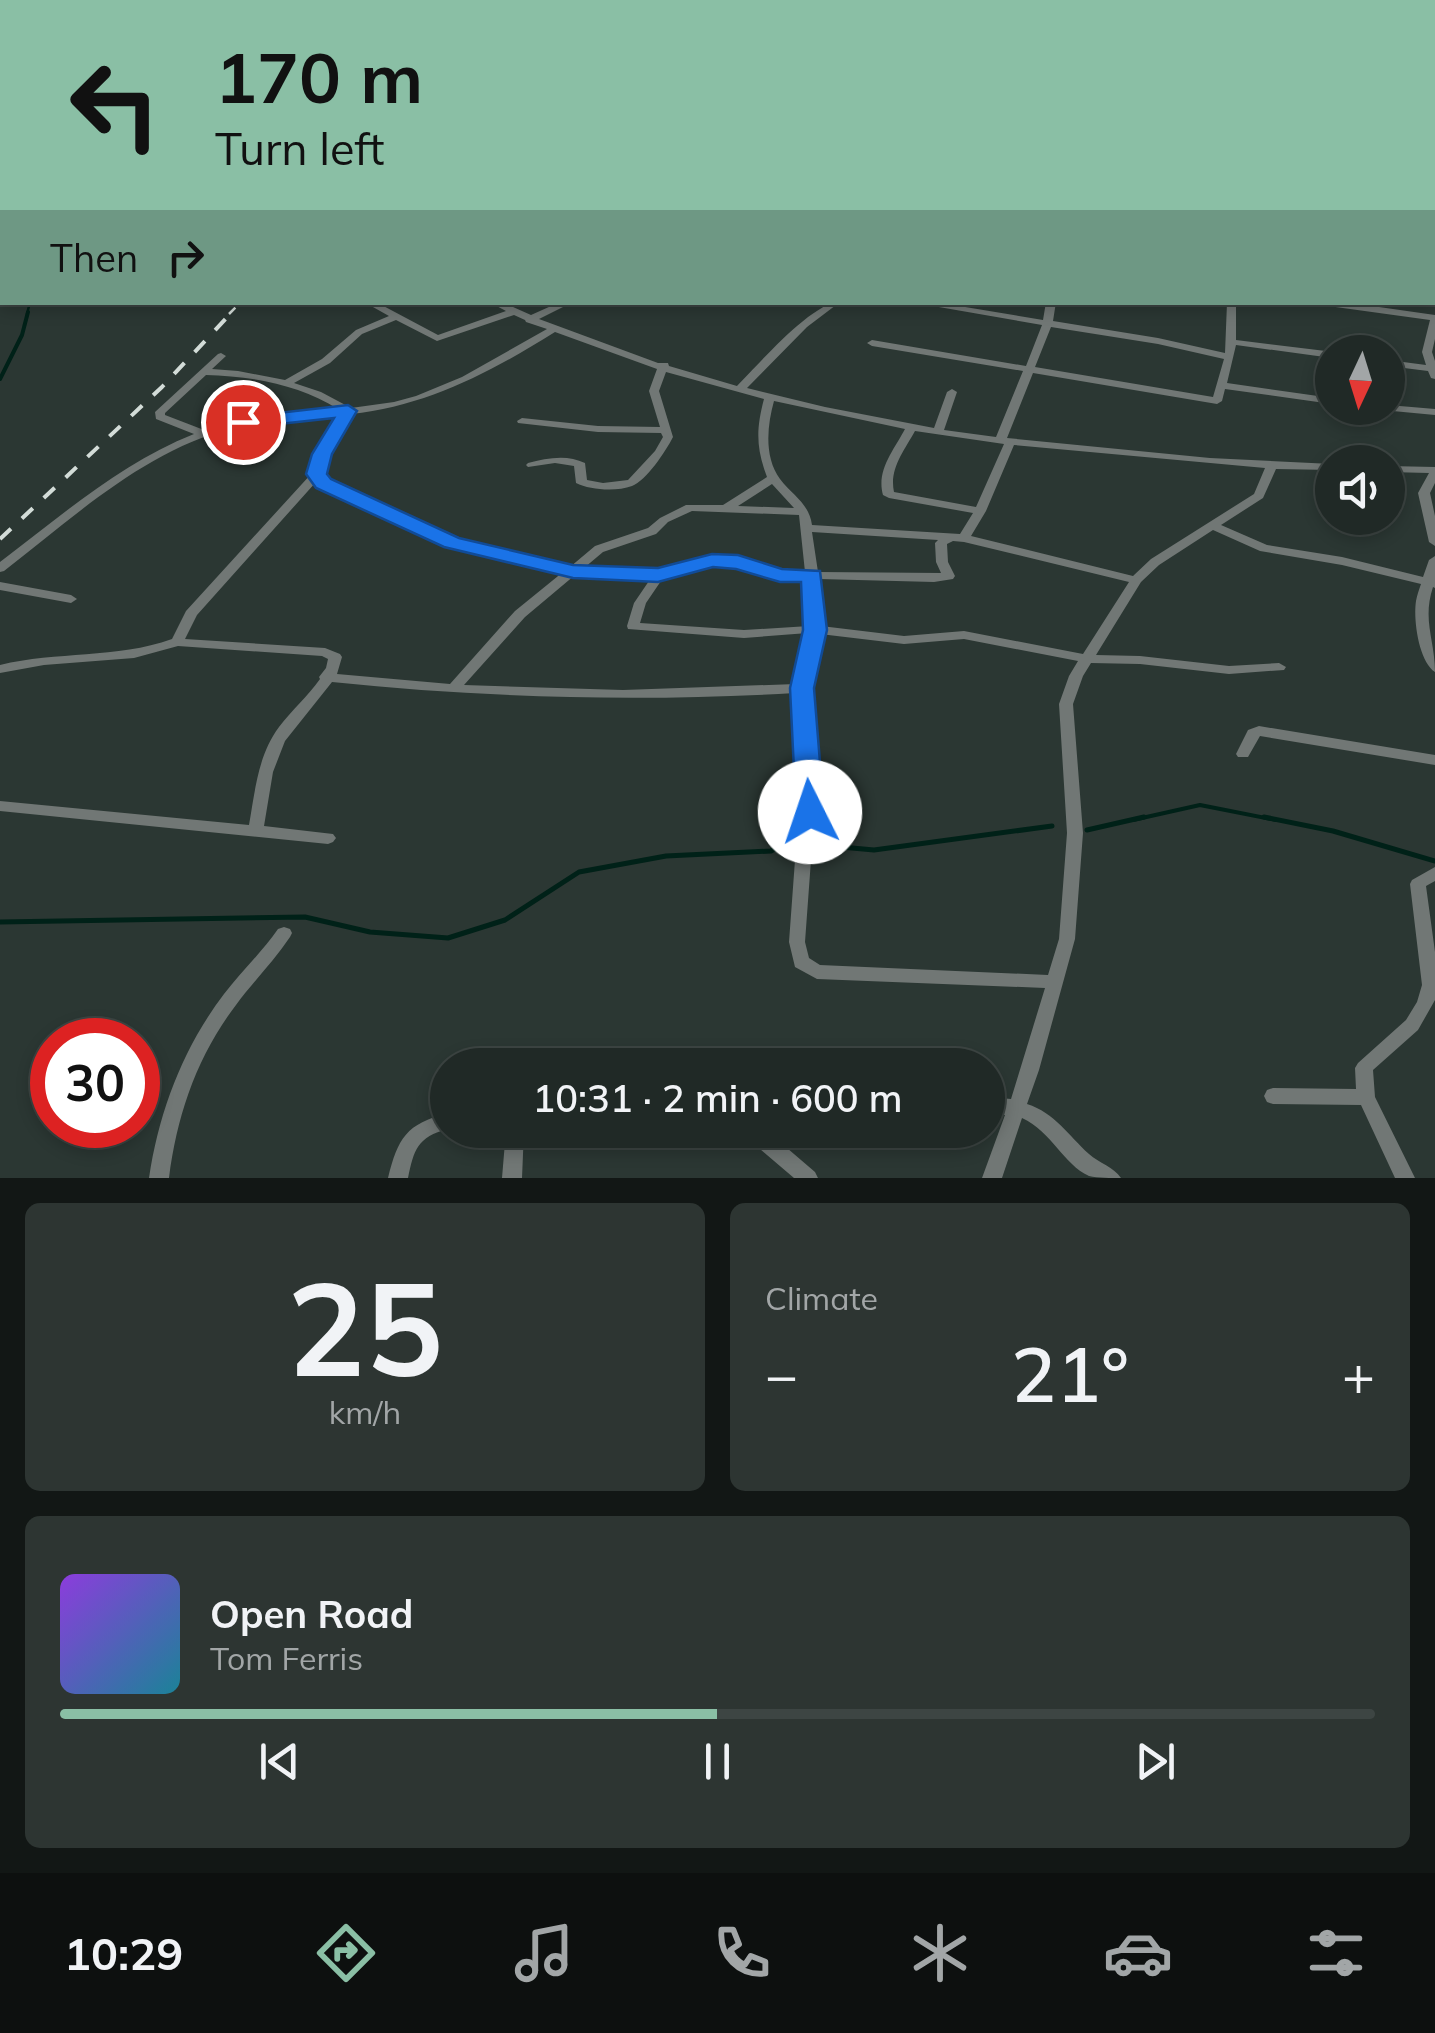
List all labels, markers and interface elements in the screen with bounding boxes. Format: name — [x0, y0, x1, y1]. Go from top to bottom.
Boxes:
text: 170 m — [215, 33, 423, 121]
icon: left — [50, 40, 180, 170]
text: Turn left — [215, 120, 384, 176]
icon: right — [158, 230, 213, 285]
text: Then — [50, 234, 138, 282]
north arrow — [1315, 335, 1405, 425]
map controls — [1315, 335, 1405, 535]
pin — [201, 380, 286, 465]
icon: arrive — [216, 395, 271, 450]
button: sound — [1315, 445, 1405, 535]
position arrow — [758, 760, 862, 864]
speed limit sign: 30 — [30, 1018, 160, 1148]
text: 10:31 · 2 min · 600 m — [532, 1074, 903, 1122]
text: 25 — [287, 1245, 443, 1409]
text: Climate — [765, 1278, 878, 1318]
text: 21° — [1011, 1327, 1129, 1421]
text: − — [765, 1340, 798, 1409]
text: + — [1342, 1340, 1375, 1409]
text: km/h — [329, 1392, 401, 1432]
text: Open Road — [210, 1590, 413, 1638]
text: Tom Ferris — [210, 1638, 363, 1678]
icon: previous — [252, 1734, 307, 1789]
icon: pause — [690, 1734, 745, 1789]
icon: next — [1128, 1734, 1183, 1789]
icon: directions — [311, 1918, 381, 1988]
icon: music — [509, 1918, 579, 1988]
icon: phone — [707, 1918, 777, 1988]
icon: climate — [905, 1918, 975, 1988]
icon: car — [1103, 1918, 1173, 1988]
icon: filters — [1301, 1918, 1371, 1988]
text: 10:29 — [64, 1925, 183, 1981]

